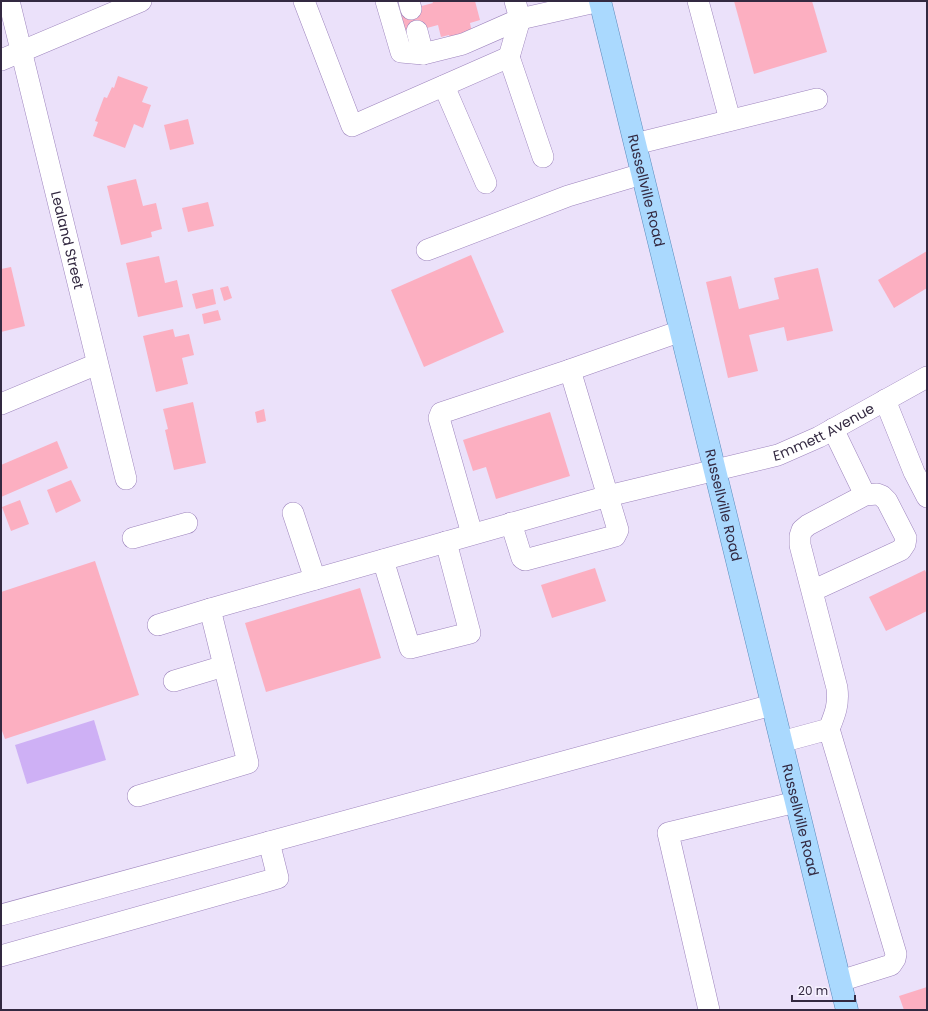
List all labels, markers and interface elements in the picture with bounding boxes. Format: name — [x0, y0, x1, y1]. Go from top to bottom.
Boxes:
street label: Russellville Road — [623, 132, 670, 249]
street label: Lealand Street — [46, 189, 89, 291]
street label: Emmett Avenue — [771, 398, 878, 466]
street label: Russellville Road — [700, 447, 747, 563]
street label: Russellville Road — [777, 762, 824, 878]
scale bar — [792, 977, 855, 1003]
text: 20 m — [798, 982, 828, 999]

